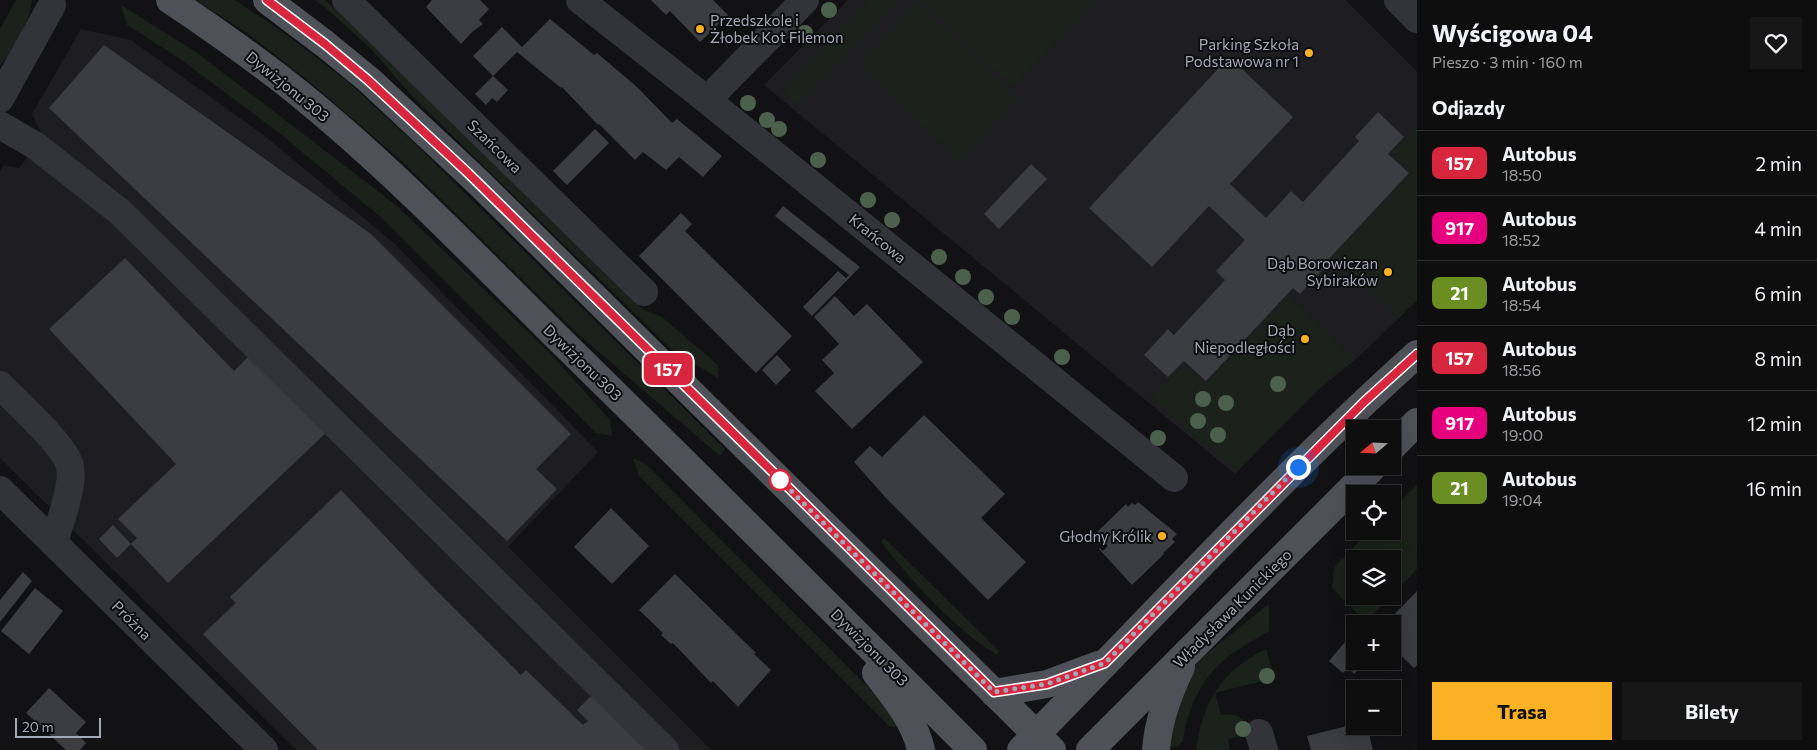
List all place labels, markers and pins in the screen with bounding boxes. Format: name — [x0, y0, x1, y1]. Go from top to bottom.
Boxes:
place label: Przedszkole i Żłobek Kot Filemon — [710, 11, 844, 46]
marker: Przedszkole i Żłobek Kot Filemon — [694, 23, 706, 35]
place label: Parking Szkoła Podstawowa nr 1 — [1185, 35, 1299, 70]
marker: Parking Szkoła Podstawowa nr 1 — [1303, 47, 1315, 59]
place label: Dąb Borowiczan Sybiraków — [1267, 254, 1378, 289]
marker: Dąb Borowiczan Sybiraków — [1382, 266, 1394, 278]
place label: Dąb Niepodległości — [1194, 321, 1295, 356]
marker: Dąb Niepodległości — [1299, 333, 1311, 345]
unlabelled marker — [769, 469, 791, 491]
place label: Głodny Królik — [1059, 527, 1152, 545]
marker: Głodny Królik — [1156, 530, 1168, 542]

